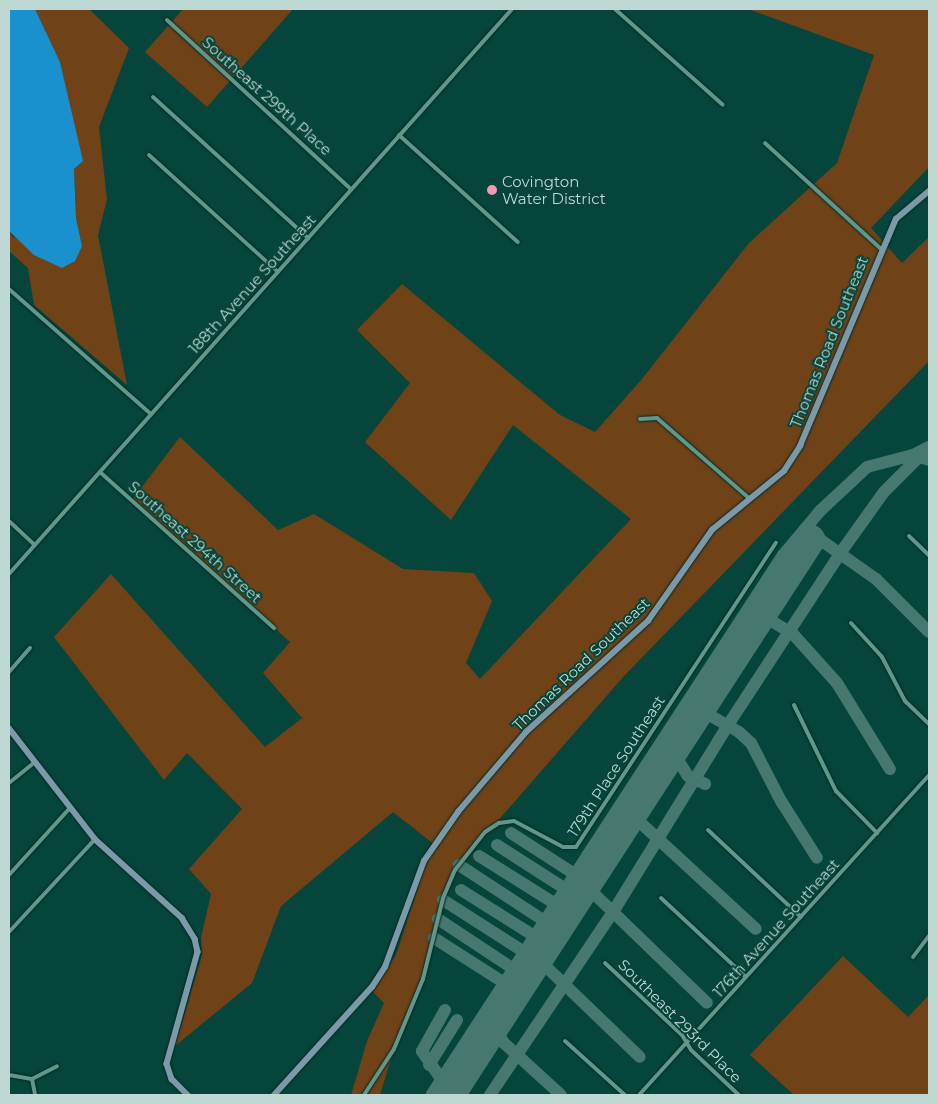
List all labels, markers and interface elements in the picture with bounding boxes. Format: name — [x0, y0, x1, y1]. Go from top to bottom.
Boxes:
street label: Southeast 299th Place — [199, 33, 335, 159]
place label: Covington Water District — [502, 172, 606, 207]
marker: Covington Water District — [486, 184, 498, 196]
street label: 188th Avenue Southeast — [185, 211, 319, 357]
street label: Thomas Road Southeast — [786, 254, 872, 430]
street label: Southeast 294th Street — [125, 477, 265, 607]
street label: Thomas Road Southeast — [509, 594, 653, 734]
street label: 179th Place Southeast — [564, 692, 668, 840]
street label: 176th Avenue Southeast — [709, 855, 843, 1001]
street label: Southeast 293rd Place — [615, 956, 745, 1086]

